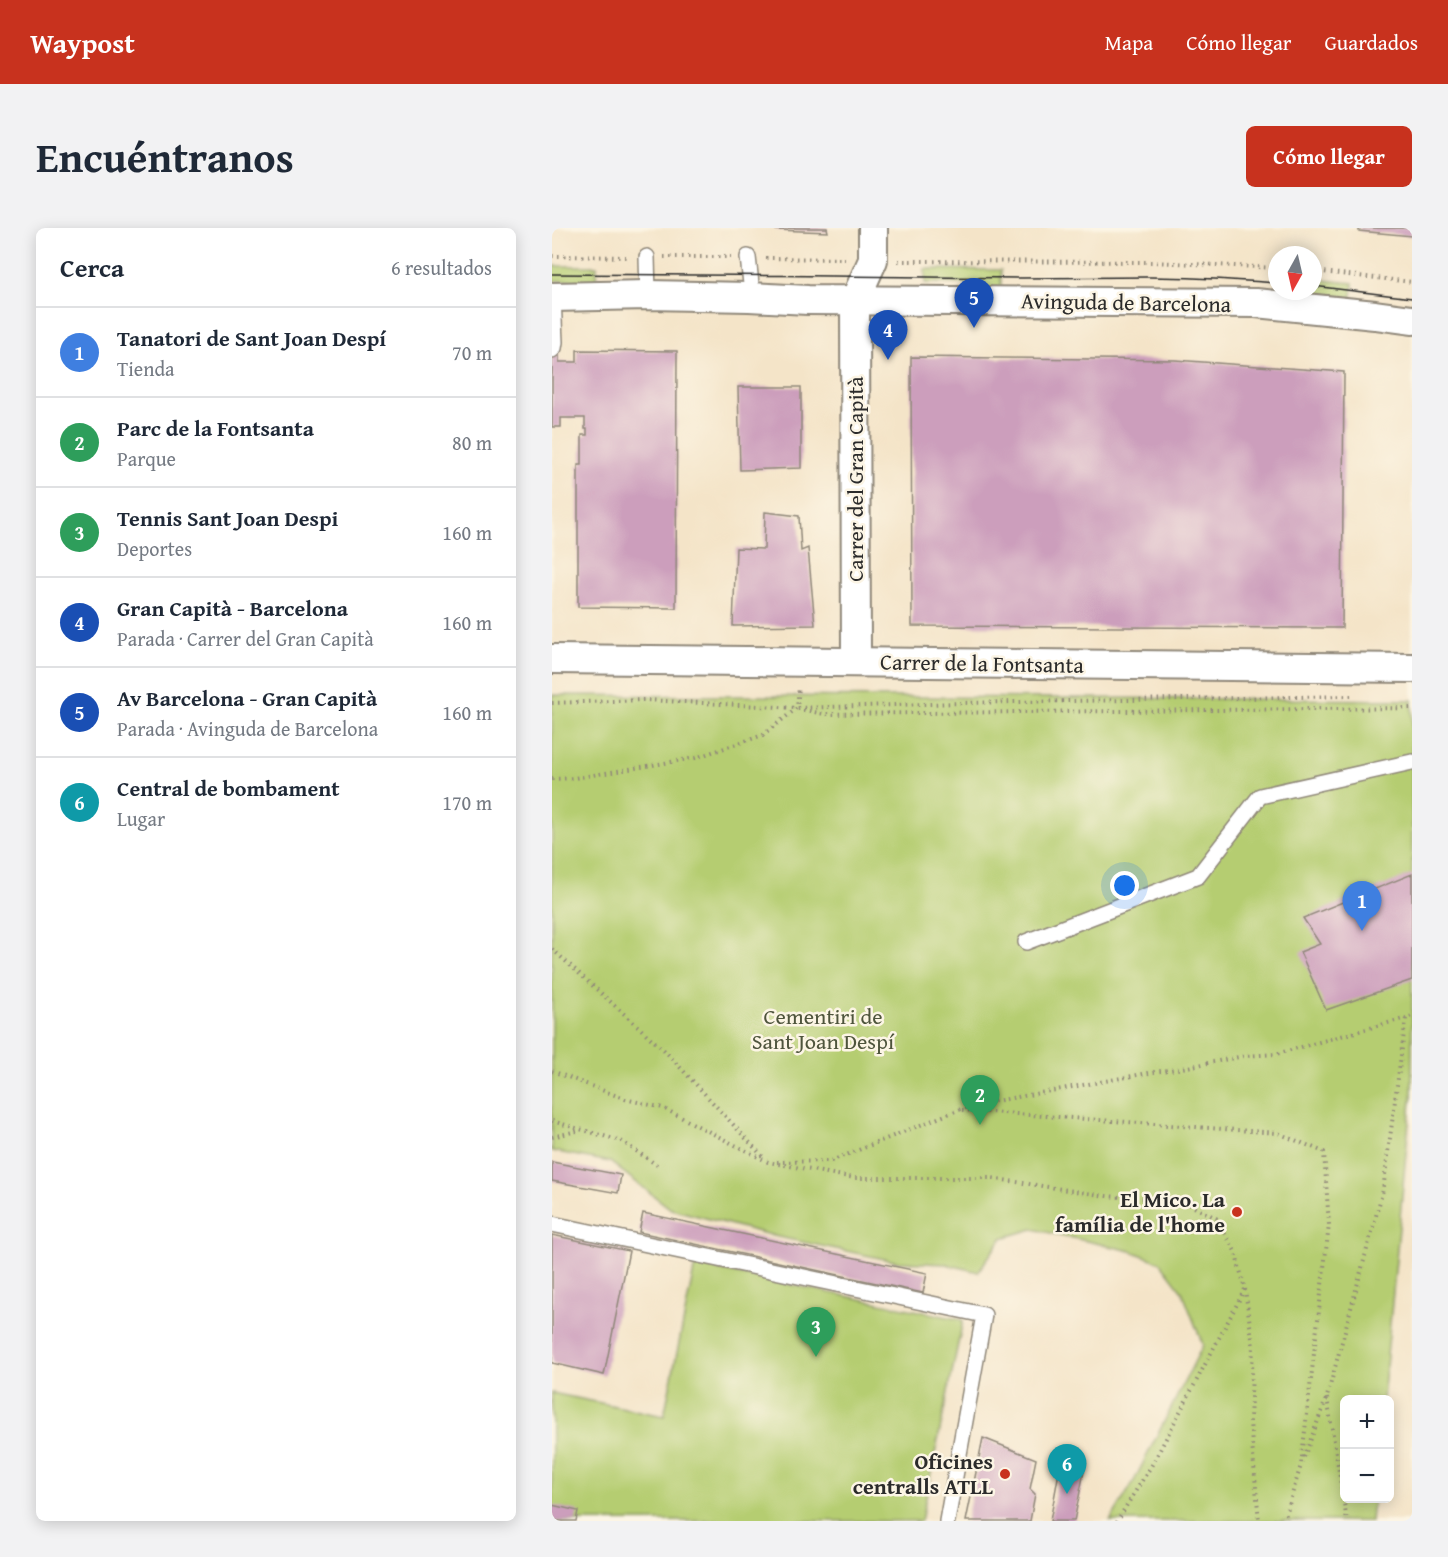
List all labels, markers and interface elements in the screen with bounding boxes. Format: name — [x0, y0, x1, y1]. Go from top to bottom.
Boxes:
text: Waypost — [30, 22, 135, 63]
text: Mapa — [1105, 27, 1153, 58]
text: Cómo llegar — [1186, 27, 1291, 58]
text: Guardados — [1324, 27, 1418, 58]
text: Encuéntranos — [36, 126, 294, 187]
button: Cómo llegar — [1246, 126, 1412, 187]
north arrow — [1268, 246, 1322, 300]
text: Cerca — [60, 248, 124, 287]
text: 6 resultados — [391, 253, 492, 282]
pin: 5 — [954, 279, 994, 328]
street label: Avinguda de Barcelona — [1021, 284, 1232, 320]
pin: 4 — [868, 310, 908, 360]
text: Tanatori de Sant Joan Despí — [117, 322, 386, 354]
text: 1 — [74, 338, 85, 367]
text: 70 m — [452, 338, 492, 367]
text: Tienda — [117, 354, 175, 383]
street label: Carrer del Gran Capità — [839, 376, 871, 582]
text: Parc de la Fontsanta — [117, 412, 314, 444]
text: 2 — [74, 428, 85, 457]
text: 80 m — [452, 428, 492, 457]
text: Parque — [117, 444, 176, 473]
text: Tennis Sant Joan Despi — [117, 502, 338, 534]
text: 3 — [74, 518, 85, 547]
text: 160 m — [442, 518, 492, 547]
text: Deportes — [117, 534, 192, 563]
text: Gran Capità - Barcelona — [117, 592, 348, 624]
text: 4 — [74, 608, 85, 637]
text: 160 m — [442, 608, 492, 637]
text: Parada · Carrer del Gran Capità — [117, 624, 374, 653]
street label: Carrer de la Fontsanta — [880, 645, 1085, 681]
text: Av Barcelona - Gran Capità — [117, 682, 377, 714]
text: 5 — [74, 698, 85, 727]
text: 160 m — [442, 698, 492, 727]
text: Parada · Avinguda de Barcelona — [117, 714, 378, 743]
text: Central de bombament — [117, 772, 340, 804]
text: 6 — [74, 788, 85, 817]
text: 170 m — [442, 788, 492, 817]
text: Lugar — [117, 804, 165, 833]
your location — [1110, 871, 1139, 900]
pin: 1 — [1342, 882, 1382, 931]
park label: Cementiri de Sant Joan Despí — [752, 1000, 895, 1057]
pin: 2 — [960, 1076, 1000, 1125]
place label: El Mico. La família de l'home — [1055, 1183, 1226, 1240]
marker: El Mico. La família de l'home — [1230, 1205, 1244, 1219]
pin: 3 — [796, 1308, 836, 1357]
map controls — [1340, 1395, 1394, 1503]
button: + — [1340, 1395, 1394, 1449]
pin: 6 — [1048, 1444, 1086, 1494]
place label: Oficines centralls ATLL — [853, 1445, 994, 1502]
button: − — [1340, 1449, 1394, 1503]
marker: Oficines centralls ATLL — [998, 1467, 1012, 1481]

